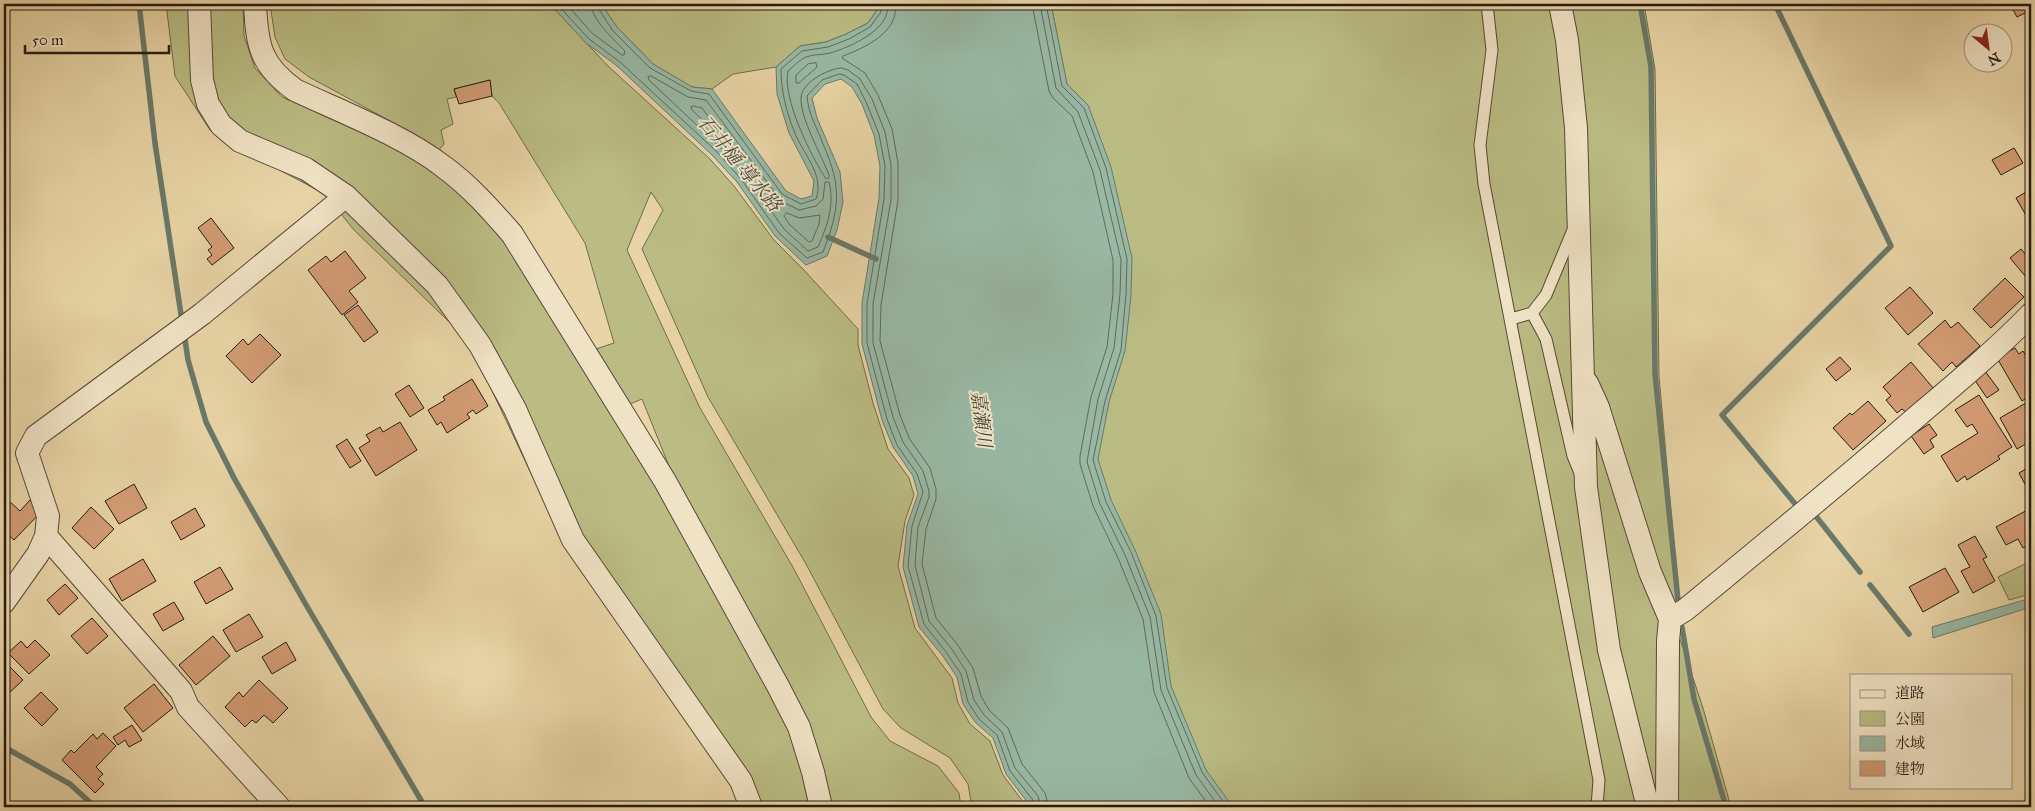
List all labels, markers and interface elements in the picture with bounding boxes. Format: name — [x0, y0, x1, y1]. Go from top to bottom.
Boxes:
scale bar — [25, 22, 169, 54]
north arrow — [1962, 22, 2012, 72]
text: 50 m — [32, 31, 64, 49]
text: N — [1985, 49, 2003, 69]
water label: 石井樋 導水路 — [693, 111, 788, 217]
water label: 嘉瀬川 — [967, 389, 997, 451]
legend — [1850, 674, 2012, 788]
text: 道路 — [1895, 684, 1925, 702]
text: 公園 — [1895, 710, 1925, 728]
text: 水域 — [1895, 734, 1925, 752]
text: 建物 — [1895, 760, 1925, 778]

